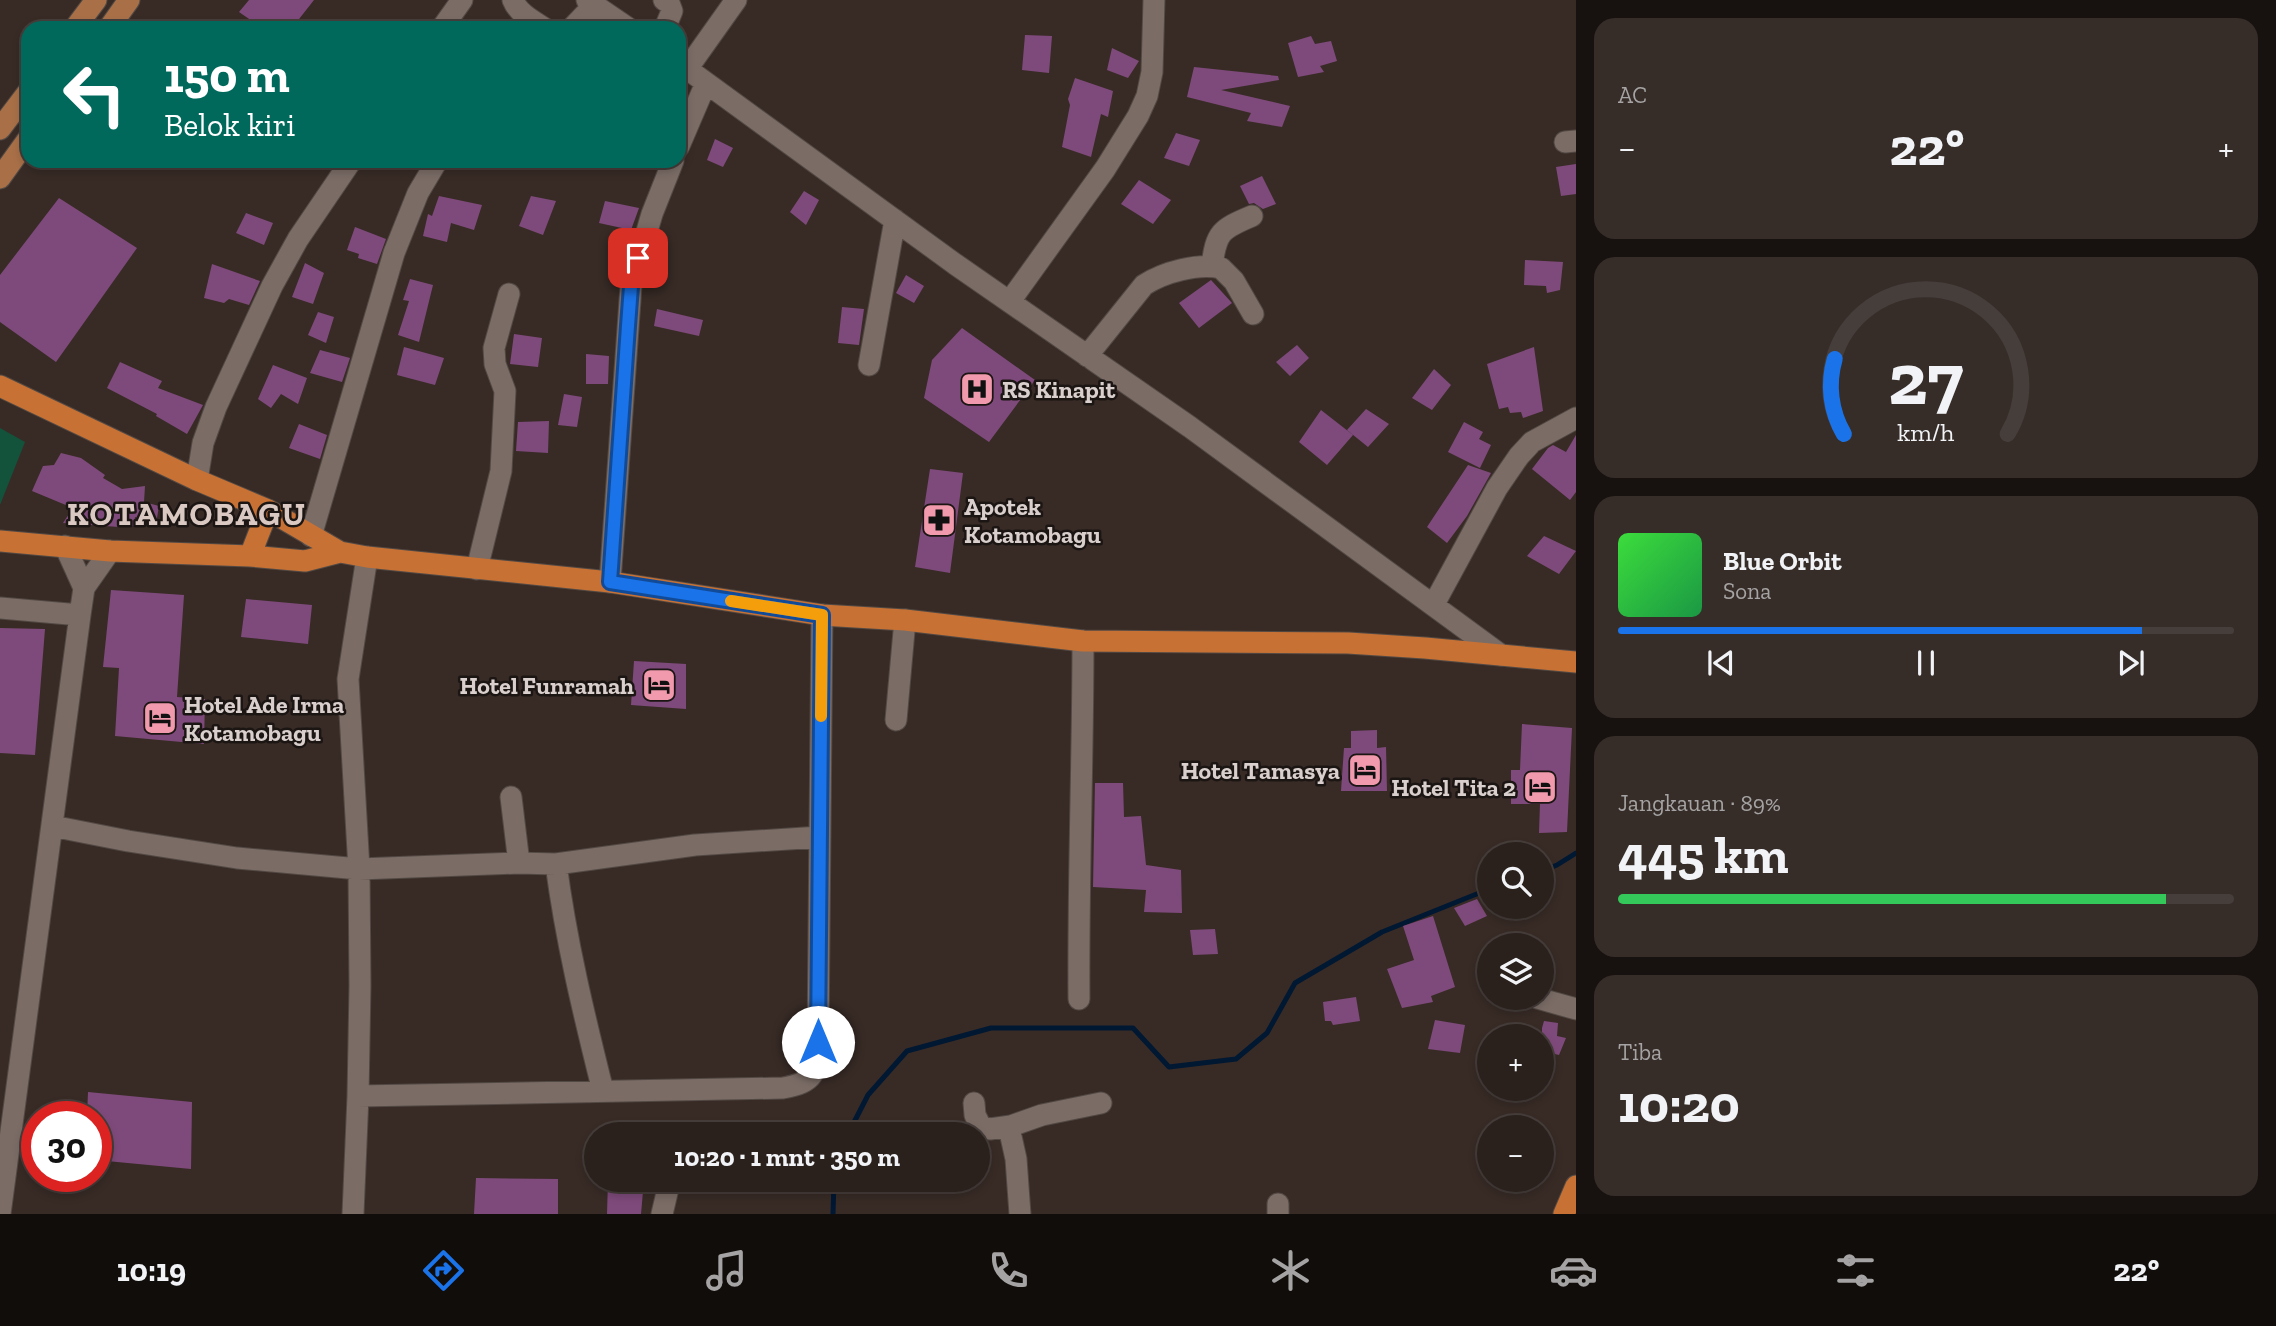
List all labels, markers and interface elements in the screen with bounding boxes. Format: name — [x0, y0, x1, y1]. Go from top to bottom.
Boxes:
text: 150 m — [164, 46, 290, 105]
icon: left — [49, 49, 140, 140]
text: AC — [1618, 81, 1647, 109]
text: Belok kiri — [164, 106, 295, 144]
text: 22° — [1890, 116, 1964, 178]
text: − — [1618, 125, 1636, 171]
text: + — [2218, 125, 2234, 171]
pin — [608, 228, 668, 288]
icon: arrive — [619, 239, 657, 277]
text: 27 — [1888, 335, 1964, 423]
hospital icon: RS Kinapit — [958, 370, 996, 408]
place label: RS Kinapit — [1002, 375, 1116, 404]
text: km/h — [1897, 417, 1955, 447]
place label: Apotek Kotamobagu — [964, 492, 1101, 549]
district label: KOTAMOBAGU — [67, 495, 307, 533]
pharmacy icon: Apotek Kotamobagu — [920, 501, 958, 539]
text: Blue Orbit — [1723, 545, 1842, 577]
text: Sona — [1723, 577, 1771, 605]
icon: previous — [1702, 644, 1740, 682]
icon: pause — [1907, 644, 1945, 682]
icon: next — [2112, 644, 2150, 682]
hotel icon: Hotel Funramah — [640, 666, 678, 704]
place label: Hotel Funramah — [459, 671, 634, 700]
place label: Hotel Ade Irma Kotamobagu — [184, 690, 344, 747]
hotel icon: Hotel Ade Irma Kotamobagu — [141, 699, 179, 737]
hotel icon: Hotel Tamasya — [1346, 751, 1384, 789]
place label: Hotel Tamasya — [1181, 756, 1340, 785]
hotel icon: Hotel Tita 2 — [1521, 768, 1559, 806]
place label: Hotel Tita 2 — [1391, 773, 1516, 802]
text: Jangkauan · 89% — [1618, 789, 1781, 817]
text: 445 km — [1618, 824, 1788, 886]
map controls — [1477, 842, 1554, 1192]
button: search — [1477, 842, 1554, 919]
button: layers — [1477, 933, 1554, 1010]
position arrow — [781, 1005, 855, 1079]
button: + — [1477, 1024, 1554, 1101]
text: Tiba — [1618, 1038, 1662, 1066]
text: 10:20 — [1618, 1073, 1740, 1135]
speed limit sign: 30 — [21, 1101, 112, 1192]
button: − — [1477, 1115, 1554, 1192]
text: 10:20 · 1 mnt · 350 m — [674, 1141, 900, 1173]
icon: directions — [419, 1246, 468, 1295]
icon: music — [702, 1246, 751, 1295]
icon: phone — [984, 1246, 1033, 1295]
icon: climate — [1266, 1246, 1315, 1295]
icon: car — [1549, 1246, 1598, 1295]
icon: filters — [1831, 1246, 1880, 1295]
text: 10:19 — [117, 1251, 186, 1289]
text: 22° — [2113, 1251, 2159, 1289]

